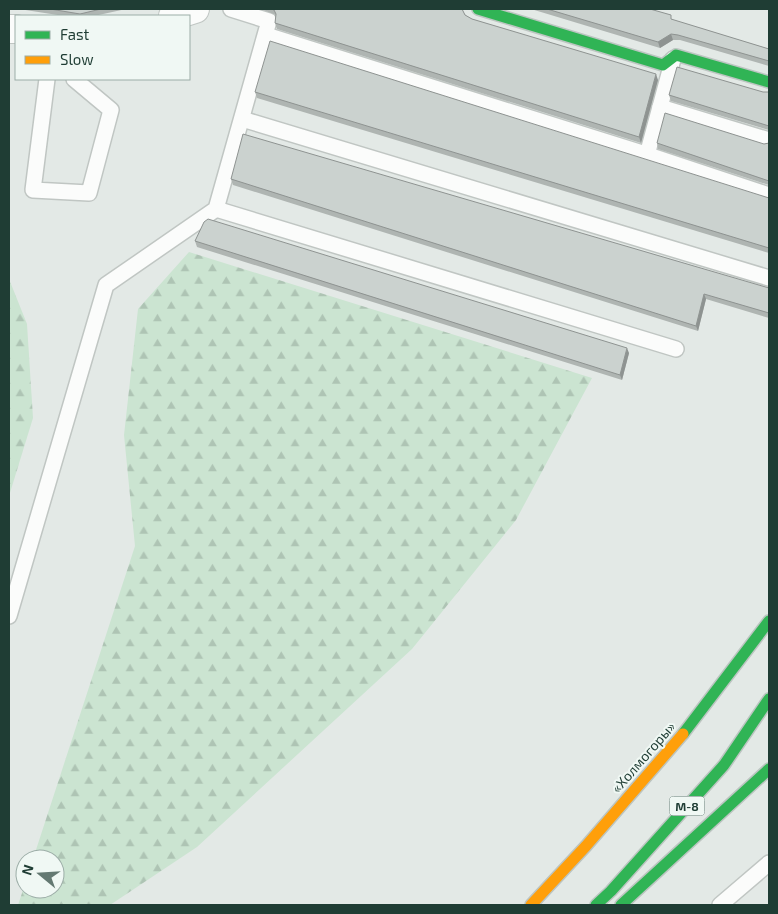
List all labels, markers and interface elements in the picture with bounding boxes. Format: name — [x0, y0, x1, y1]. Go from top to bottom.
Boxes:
legend — [15, 15, 190, 80]
text: Fast — [60, 25, 90, 43]
text: Slow — [60, 50, 94, 68]
street label: «Холмогоры» — [607, 718, 679, 796]
road number: М-8 — [670, 796, 704, 816]
north arrow — [15, 849, 65, 899]
text: N — [18, 862, 37, 877]

